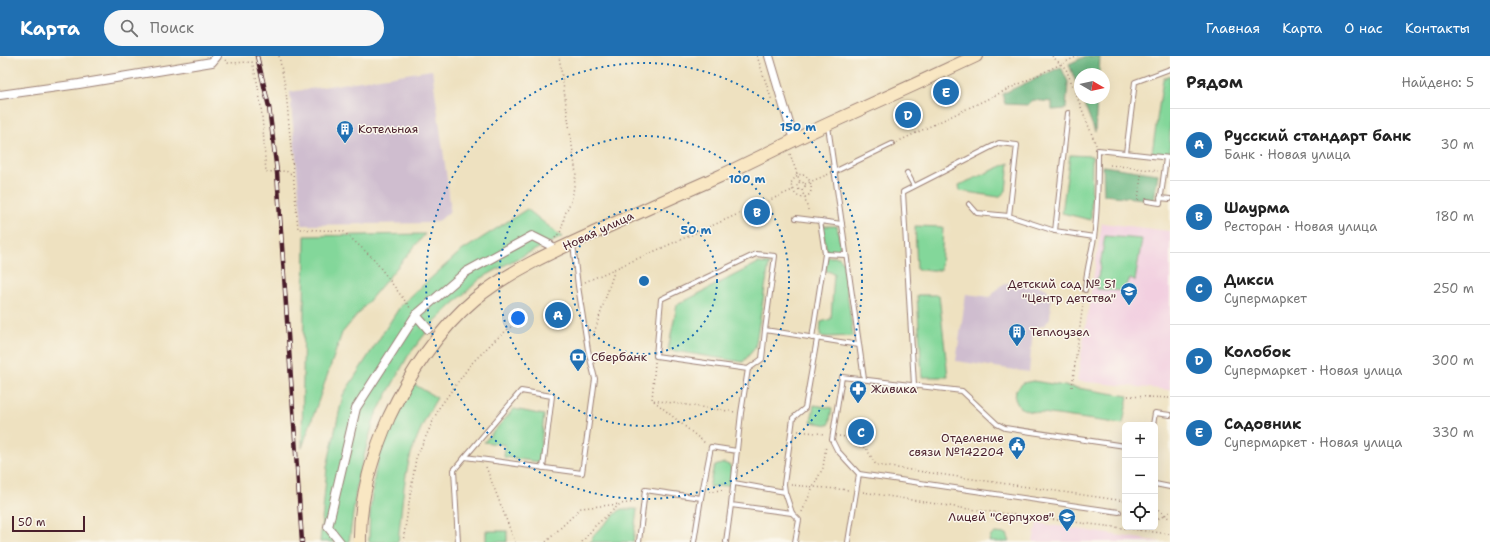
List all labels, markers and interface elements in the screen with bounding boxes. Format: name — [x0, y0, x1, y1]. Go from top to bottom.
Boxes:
search box — [104, 10, 384, 46]
text: Карта — [20, 16, 80, 41]
icon: search — [118, 17, 140, 39]
text: Поиск — [150, 18, 194, 38]
text: Главная — [1206, 19, 1260, 37]
text: Карта — [1282, 19, 1322, 37]
text: О нас — [1344, 19, 1383, 37]
text: Контакты — [1405, 19, 1470, 37]
north arrow — [1074, 68, 1110, 104]
text: Рядом — [1186, 71, 1243, 93]
text: Найдено: 5 — [1401, 74, 1474, 91]
pin: E — [933, 77, 959, 107]
pin: D — [895, 100, 921, 130]
building icon: Котельная — [335, 119, 355, 144]
text: 150 m — [780, 119, 816, 135]
place label: Котельная — [358, 121, 418, 137]
text: Русский стандарт банк — [1224, 126, 1411, 146]
text: A — [1194, 136, 1204, 153]
text: 30 m — [1440, 136, 1474, 153]
text: Банк · Новая улица — [1224, 146, 1351, 163]
text: 100 m — [729, 171, 766, 187]
pin: B — [744, 197, 770, 227]
text: Шаурма — [1224, 198, 1289, 218]
street label: Новая улица — [560, 207, 637, 254]
text: B — [1195, 208, 1203, 225]
text: 180 m — [1435, 208, 1474, 225]
text: Ресторан · Новая улица — [1224, 218, 1377, 235]
text: 50 m — [681, 222, 712, 238]
text: Дикси — [1224, 270, 1274, 290]
centre of rings — [637, 274, 651, 288]
place label: Детский сад № 51 "Центр детства" — [1008, 276, 1116, 306]
text: C — [1195, 280, 1203, 297]
text: 250 m — [1433, 280, 1474, 297]
school or university icon: Детский сад № 51 "Центр детства" — [1119, 281, 1139, 306]
text: Супермаркет — [1224, 290, 1307, 307]
pin: A — [545, 300, 571, 330]
your location — [508, 308, 528, 328]
building icon: Теплоузел — [1007, 322, 1027, 347]
place label: Теплоузел — [1030, 324, 1090, 340]
text: Колобок — [1224, 342, 1291, 362]
bank icon: Сбербанк — [568, 347, 588, 372]
place label: Сбербанк — [591, 349, 648, 365]
text: D — [1194, 352, 1204, 369]
text: 300 m — [1431, 352, 1474, 369]
text: Супермаркет · Новая улица — [1224, 362, 1402, 379]
pharmacy icon: Живика — [848, 379, 868, 404]
place label: Живика — [871, 381, 918, 397]
text: Садовник — [1224, 414, 1301, 434]
pin: C — [848, 417, 874, 447]
map controls — [1122, 422, 1158, 530]
button: + — [1122, 422, 1158, 458]
text: E — [1195, 424, 1203, 441]
text: 330 m — [1432, 424, 1474, 441]
place label: Отделение связи №142204 — [909, 430, 1004, 460]
text: Супермаркет · Новая улица — [1224, 434, 1402, 451]
public building icon: Отделение связи №142204 — [1007, 435, 1027, 460]
button: − — [1122, 458, 1158, 494]
button: locate — [1122, 494, 1158, 530]
school or university icon: Лицей "Серпухов" — [1057, 507, 1077, 532]
place label: Лицей "Серпухов" — [948, 509, 1054, 525]
scale bar — [12, 514, 85, 533]
text: 50 m — [18, 515, 46, 530]

